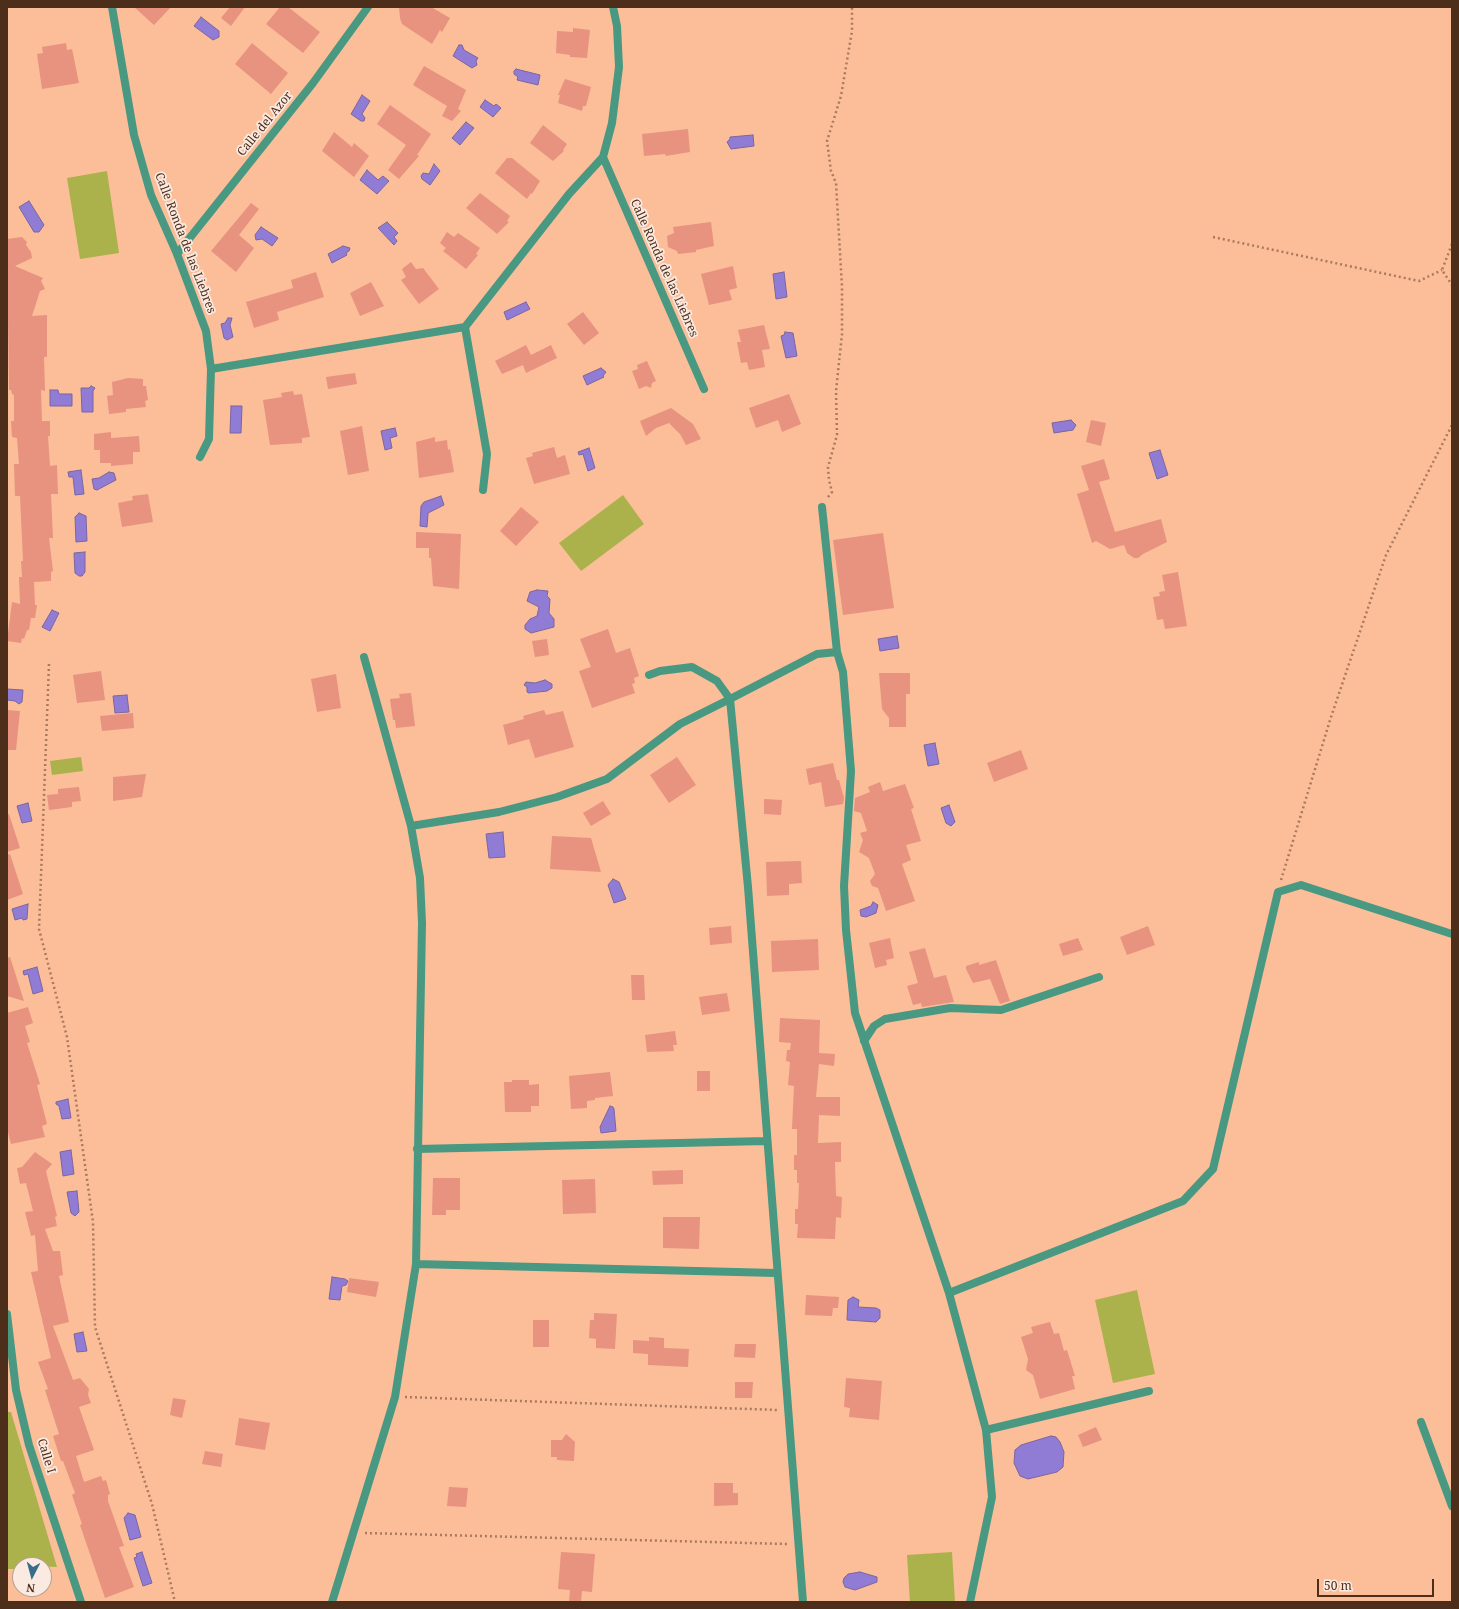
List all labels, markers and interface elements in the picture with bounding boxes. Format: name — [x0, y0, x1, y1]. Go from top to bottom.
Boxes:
street label: Calle del Azor — [235, 89, 295, 159]
street label: Calle Ronda de las Liebres — [152, 171, 218, 315]
street label: Calle Ronda de las Liebres — [627, 197, 701, 339]
street label: Calle I — [34, 1437, 58, 1475]
north arrow — [12, 1557, 52, 1597]
scale bar — [1319, 1571, 1436, 1597]
text: 50 m — [1324, 1577, 1352, 1594]
text: N — [26, 1581, 36, 1596]

